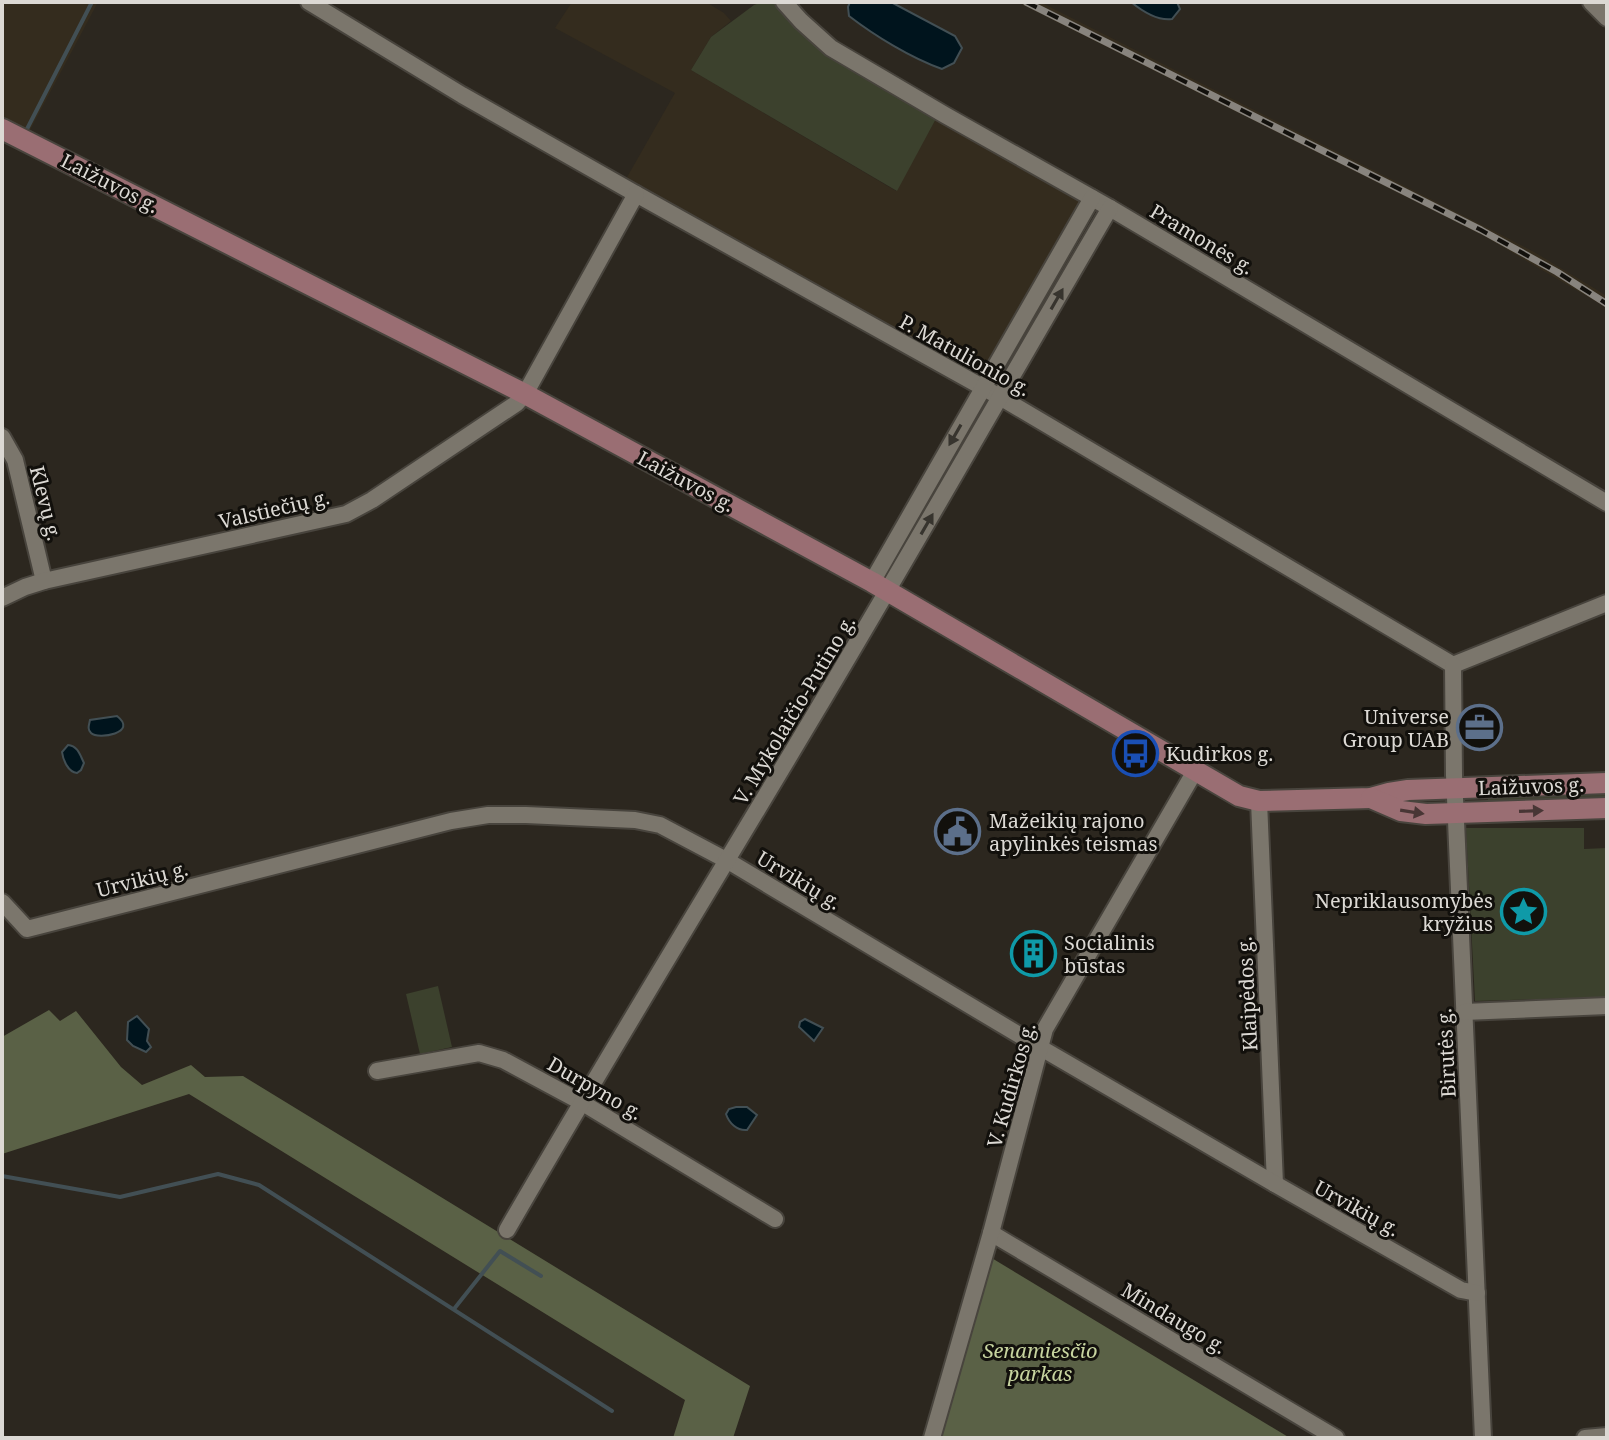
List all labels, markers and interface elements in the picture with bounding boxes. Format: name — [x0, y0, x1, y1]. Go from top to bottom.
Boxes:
street label: Laižuvos g. — [57, 147, 163, 219]
street label: Pramonės g. — [1145, 197, 1259, 281]
one-way arrow — [1050, 287, 1064, 310]
street label: P. Matulionio g. — [895, 308, 1035, 402]
one-way arrow — [948, 424, 962, 447]
street label: Laižuvos g. — [633, 444, 739, 518]
street label: Klevų g. — [24, 463, 68, 543]
street label: Valstiečių g. — [216, 483, 332, 535]
one-way arrow — [920, 512, 934, 535]
street label: V. Mykolaičio-Putino g. — [727, 611, 861, 809]
place label: Universe Group UAB — [1342, 703, 1449, 753]
office icon: Universe Group UAB — [1456, 703, 1504, 751]
bus stop icon: Kudirkos g. — [1111, 729, 1159, 777]
place label: Kudirkos g. — [1166, 740, 1273, 767]
street label: Laižuvos g. — [1477, 771, 1585, 801]
one-way arrow — [1519, 805, 1545, 818]
one-way arrow — [1400, 806, 1425, 819]
public building icon: Mažeikių rajono apylinkės teismas — [934, 807, 982, 855]
place label: Mažeikių rajono apylinkės teismas — [989, 807, 1158, 857]
street label: Urvikių g. — [752, 844, 846, 916]
street label: Urvikių g. — [93, 855, 191, 903]
place label: Nepriklausomybės kryžius — [1315, 887, 1493, 937]
place icon: Nepriklausomybės kryžius — [1500, 887, 1548, 935]
building icon: Socialinis būstas — [1009, 929, 1057, 977]
place label: Socialinis būstas — [1064, 929, 1155, 979]
street label: Klaipėdos g. — [1231, 936, 1263, 1052]
street label: Birutės g. — [1430, 1008, 1462, 1098]
street label: V. Kudirkos g. — [980, 1019, 1042, 1151]
street label: Durpyno g. — [543, 1050, 647, 1126]
street label: Urvikių g. — [1310, 1174, 1404, 1242]
street label: Mindaugo g. — [1117, 1276, 1231, 1360]
park label: Senamiesčio parkas — [983, 1337, 1097, 1387]

